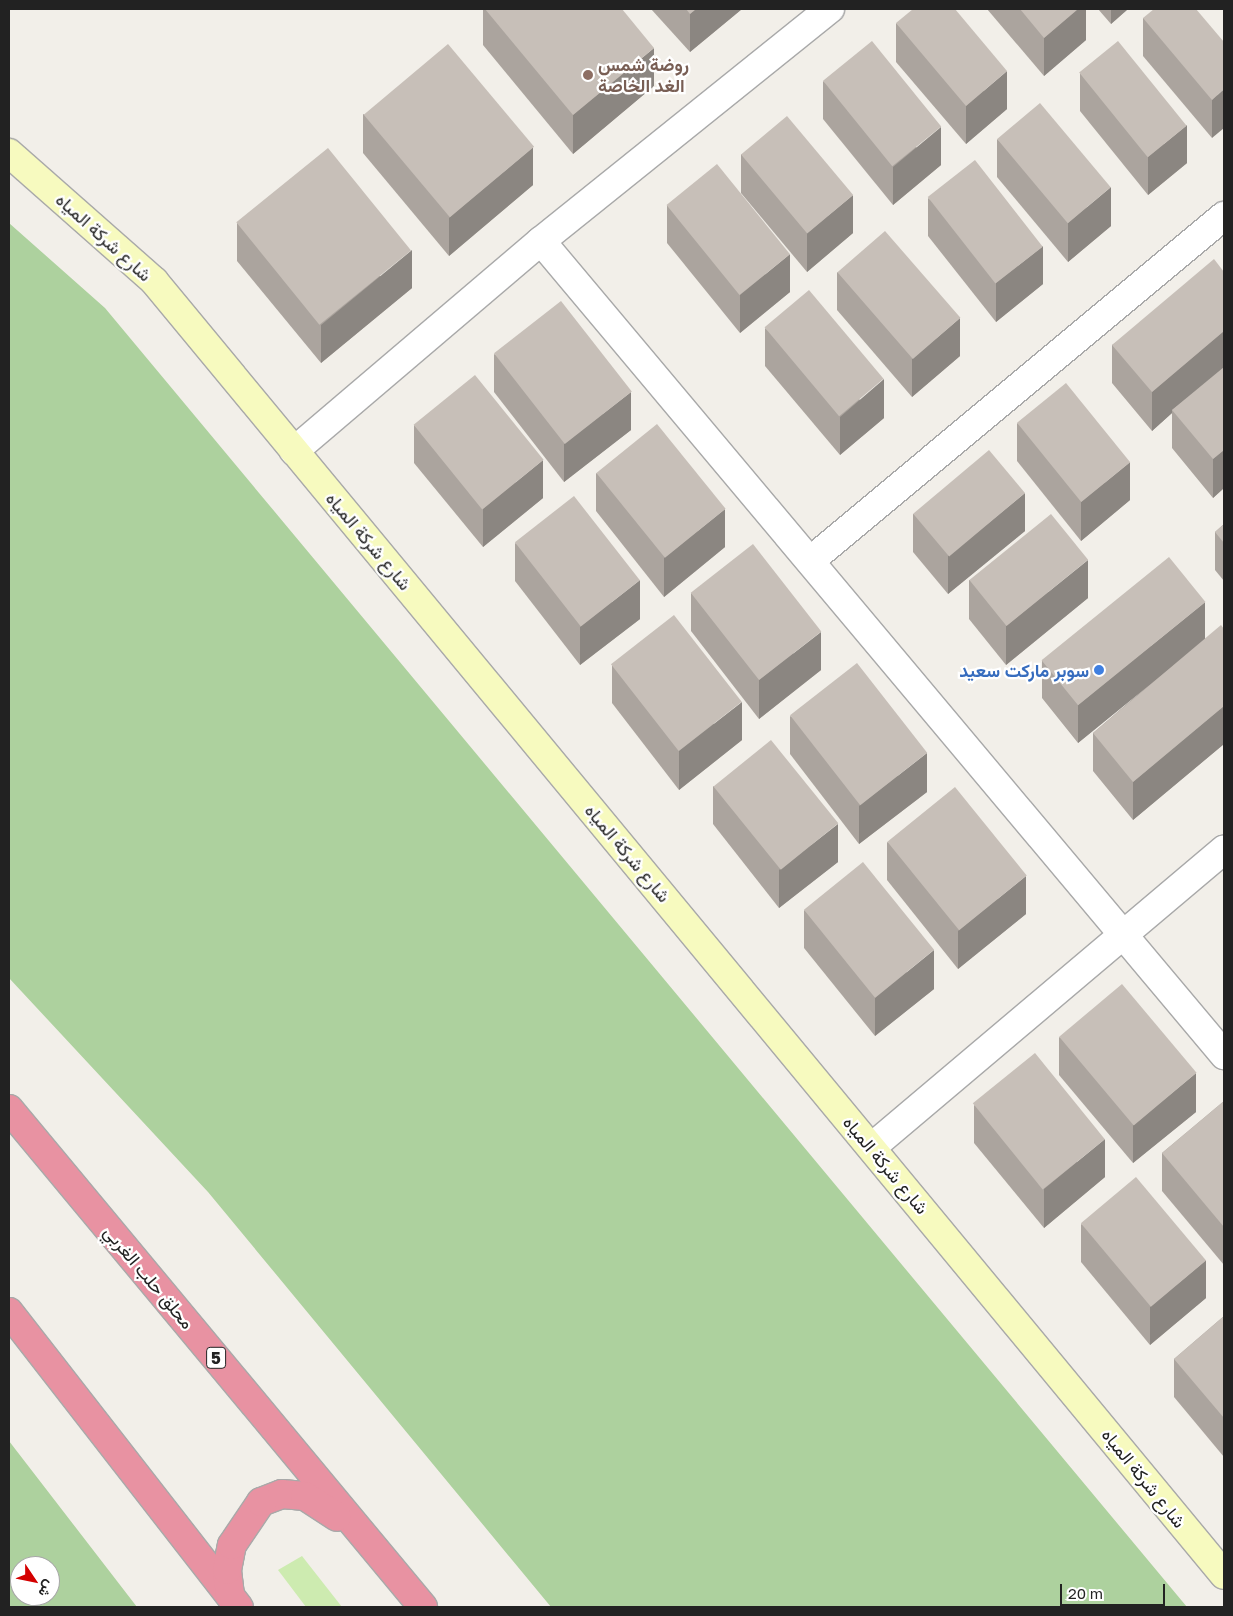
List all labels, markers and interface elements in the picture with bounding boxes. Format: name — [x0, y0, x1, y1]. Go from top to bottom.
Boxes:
place label: روضة شمس الغد الخاصة — [598, 54, 689, 96]
marker: روضة شمس الغد الخاصة — [582, 69, 594, 81]
street label: شارع شركة المياه — [52, 188, 156, 286]
street label: شارع شركة المياه — [322, 488, 416, 594]
place label: سوبر ماركت سعيد — [959, 659, 1089, 681]
marker: سوبر ماركت سعيد — [1093, 664, 1105, 676]
street label: شارع شركة المياه — [581, 800, 675, 906]
street label: شارع شركة المياه — [839, 1112, 933, 1218]
street label: محلق حلب الغربي — [99, 1221, 199, 1333]
road number: 5 — [206, 1345, 226, 1372]
street label: شارع شركة المياه — [1097, 1424, 1191, 1532]
north arrow — [10, 1556, 60, 1606]
scale bar — [1063, 1574, 1168, 1606]
text: ش — [35, 1577, 59, 1601]
text: 20 m — [1068, 1584, 1103, 1602]

